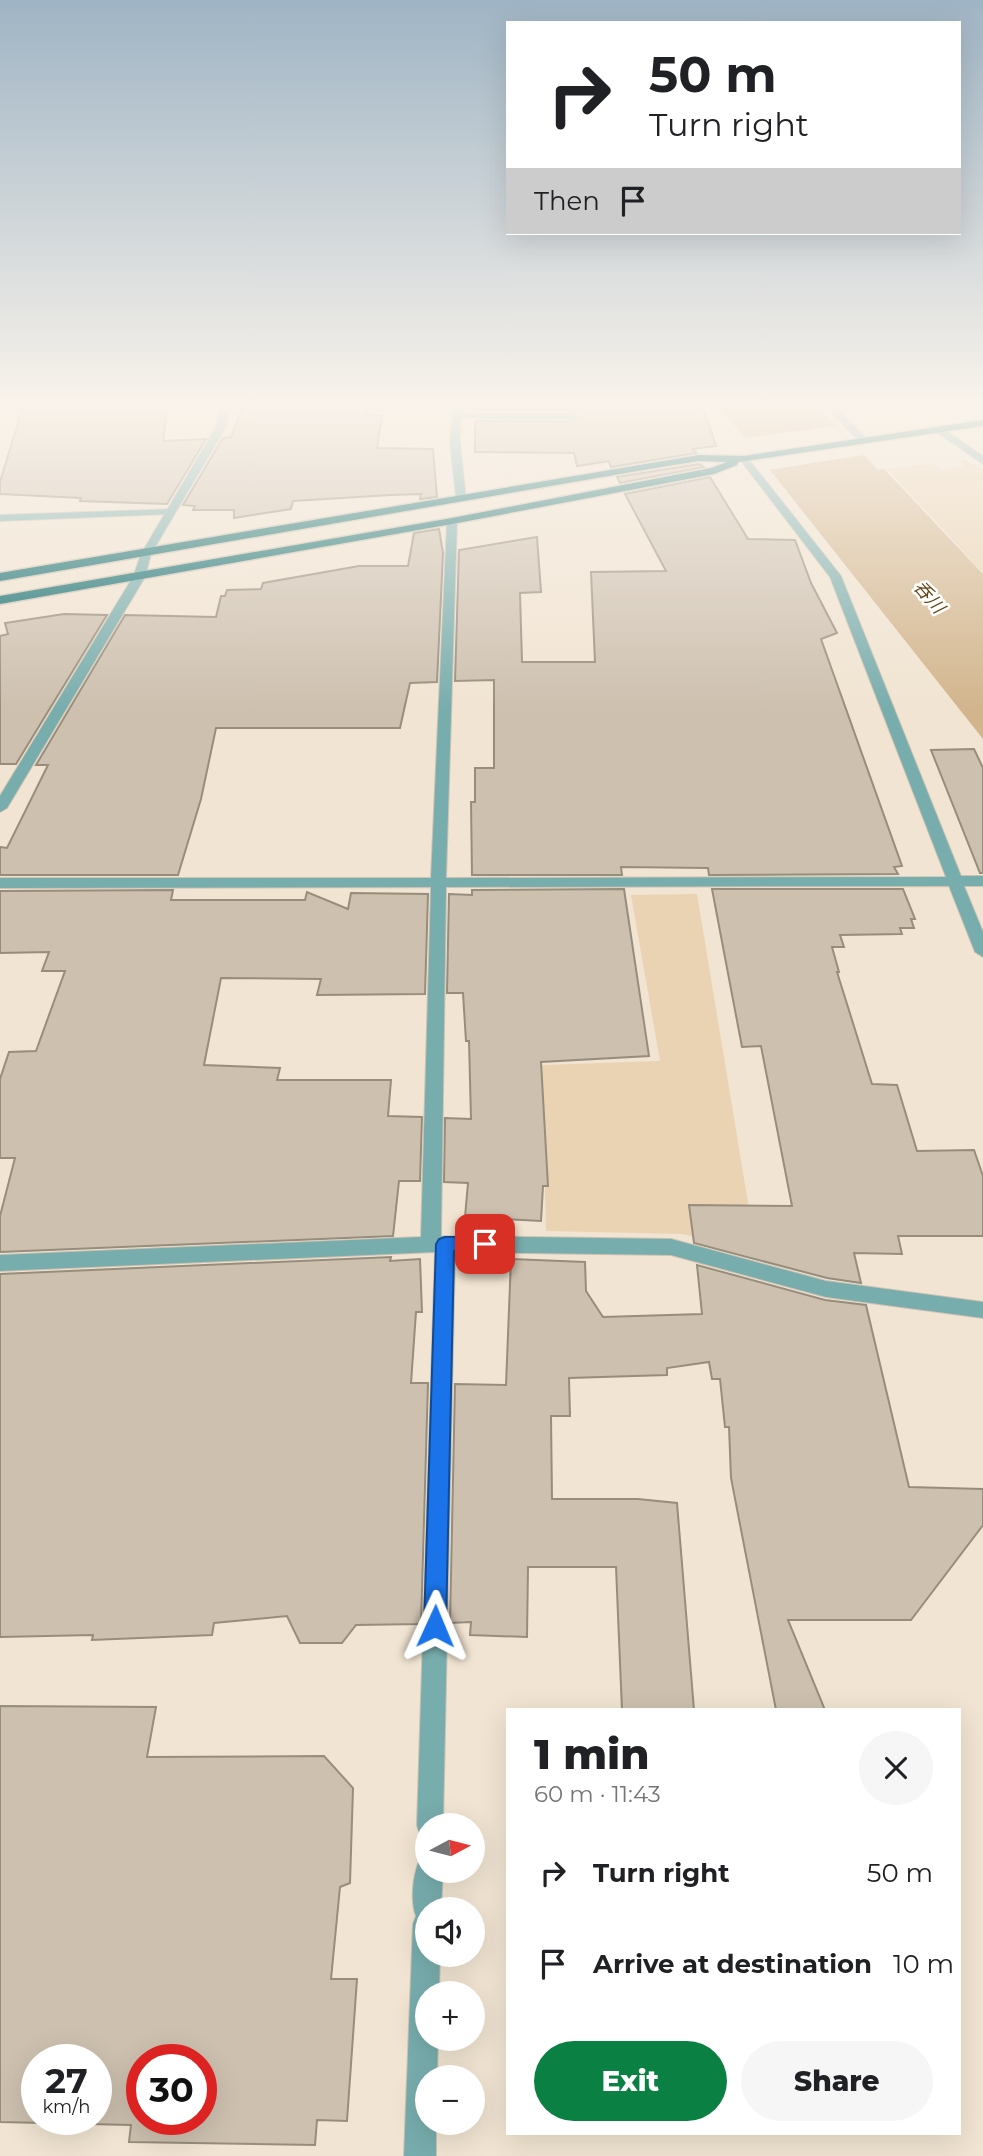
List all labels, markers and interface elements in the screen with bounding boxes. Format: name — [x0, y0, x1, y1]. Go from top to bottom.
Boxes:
text: 50 m — [649, 45, 777, 104]
icon: right — [534, 49, 625, 140]
text: Turn right — [649, 105, 809, 144]
icon: arrive — [614, 182, 652, 220]
text: Then — [534, 185, 600, 217]
water label: 呑川 — [909, 576, 950, 619]
pin — [455, 1214, 515, 1274]
icon: arrive — [466, 1225, 504, 1263]
position arrow — [398, 1589, 472, 1663]
text: 1 min — [534, 1728, 650, 1780]
button: close — [859, 1731, 933, 1805]
text: 60 m · 11:43 — [534, 1780, 661, 1808]
north arrow — [415, 1813, 485, 1883]
map controls — [415, 1813, 485, 2135]
icon: right — [534, 1854, 572, 1892]
text: Turn right — [593, 1857, 729, 1889]
text: 50 m — [867, 1857, 933, 1889]
button: sound — [415, 1897, 485, 1967]
icon: arrive — [534, 1945, 572, 1983]
text: Arrive at destination — [593, 1948, 872, 1980]
text: 10 m — [893, 1948, 954, 1980]
button: + — [415, 1981, 485, 2051]
button: Exit — [534, 2041, 727, 2121]
button: Share — [741, 2041, 933, 2121]
speed limit sign: 30 — [126, 2044, 217, 2135]
text: 27 — [45, 2059, 88, 2102]
button: − — [415, 2065, 485, 2135]
text: km/h — [42, 2096, 91, 2118]

